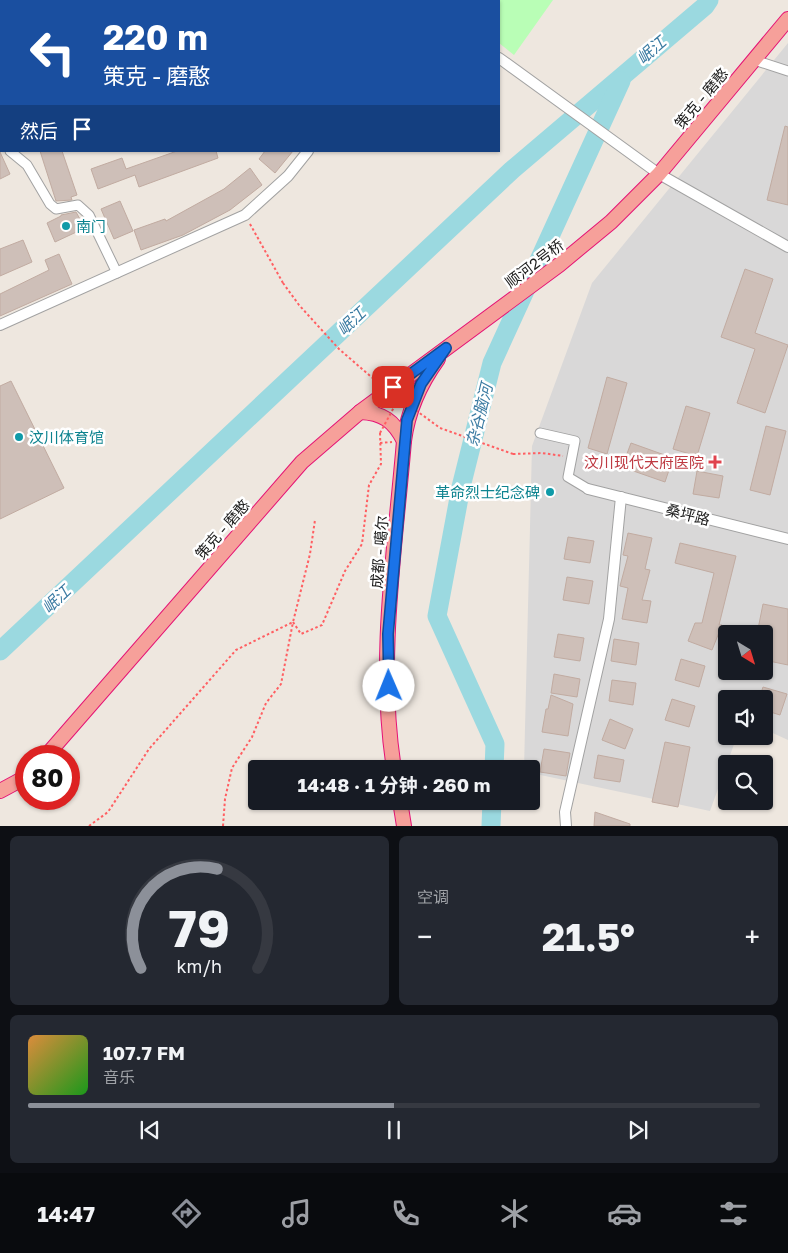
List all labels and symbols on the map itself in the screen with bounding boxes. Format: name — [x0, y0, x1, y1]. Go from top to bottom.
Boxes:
water label: 岷江 — [632, 31, 671, 68]
street label: 策克 - 磨憨 — [671, 64, 731, 132]
place label: 南门 — [76, 217, 106, 235]
marker: 南门 — [60, 220, 72, 232]
street label: 顺河2号桥 — [501, 235, 567, 291]
water label: 岷江 — [332, 301, 371, 339]
pin — [372, 366, 414, 408]
water label: 杂谷脑河 — [462, 379, 497, 448]
place label: 汶川体育馆 — [29, 428, 104, 446]
marker: 汶川体育馆 — [13, 431, 25, 443]
place label: 汶川现代天府医院 — [584, 453, 704, 471]
marker: 汶川现代天府医院 — [708, 455, 722, 469]
place label: 革命烈士纪念碑 — [435, 483, 540, 501]
marker: 革命烈士纪念碑 — [544, 486, 556, 498]
street label: 策克 - 磨憨 — [191, 495, 253, 563]
street label: 桑坪路 — [664, 500, 712, 528]
street label: 成都 - 噶尔 — [367, 515, 391, 589]
water label: 岷江 — [37, 579, 76, 617]
north arrow — [718, 625, 772, 680]
position arrow — [362, 659, 414, 711]
speed limit sign: 80 — [15, 745, 80, 810]

